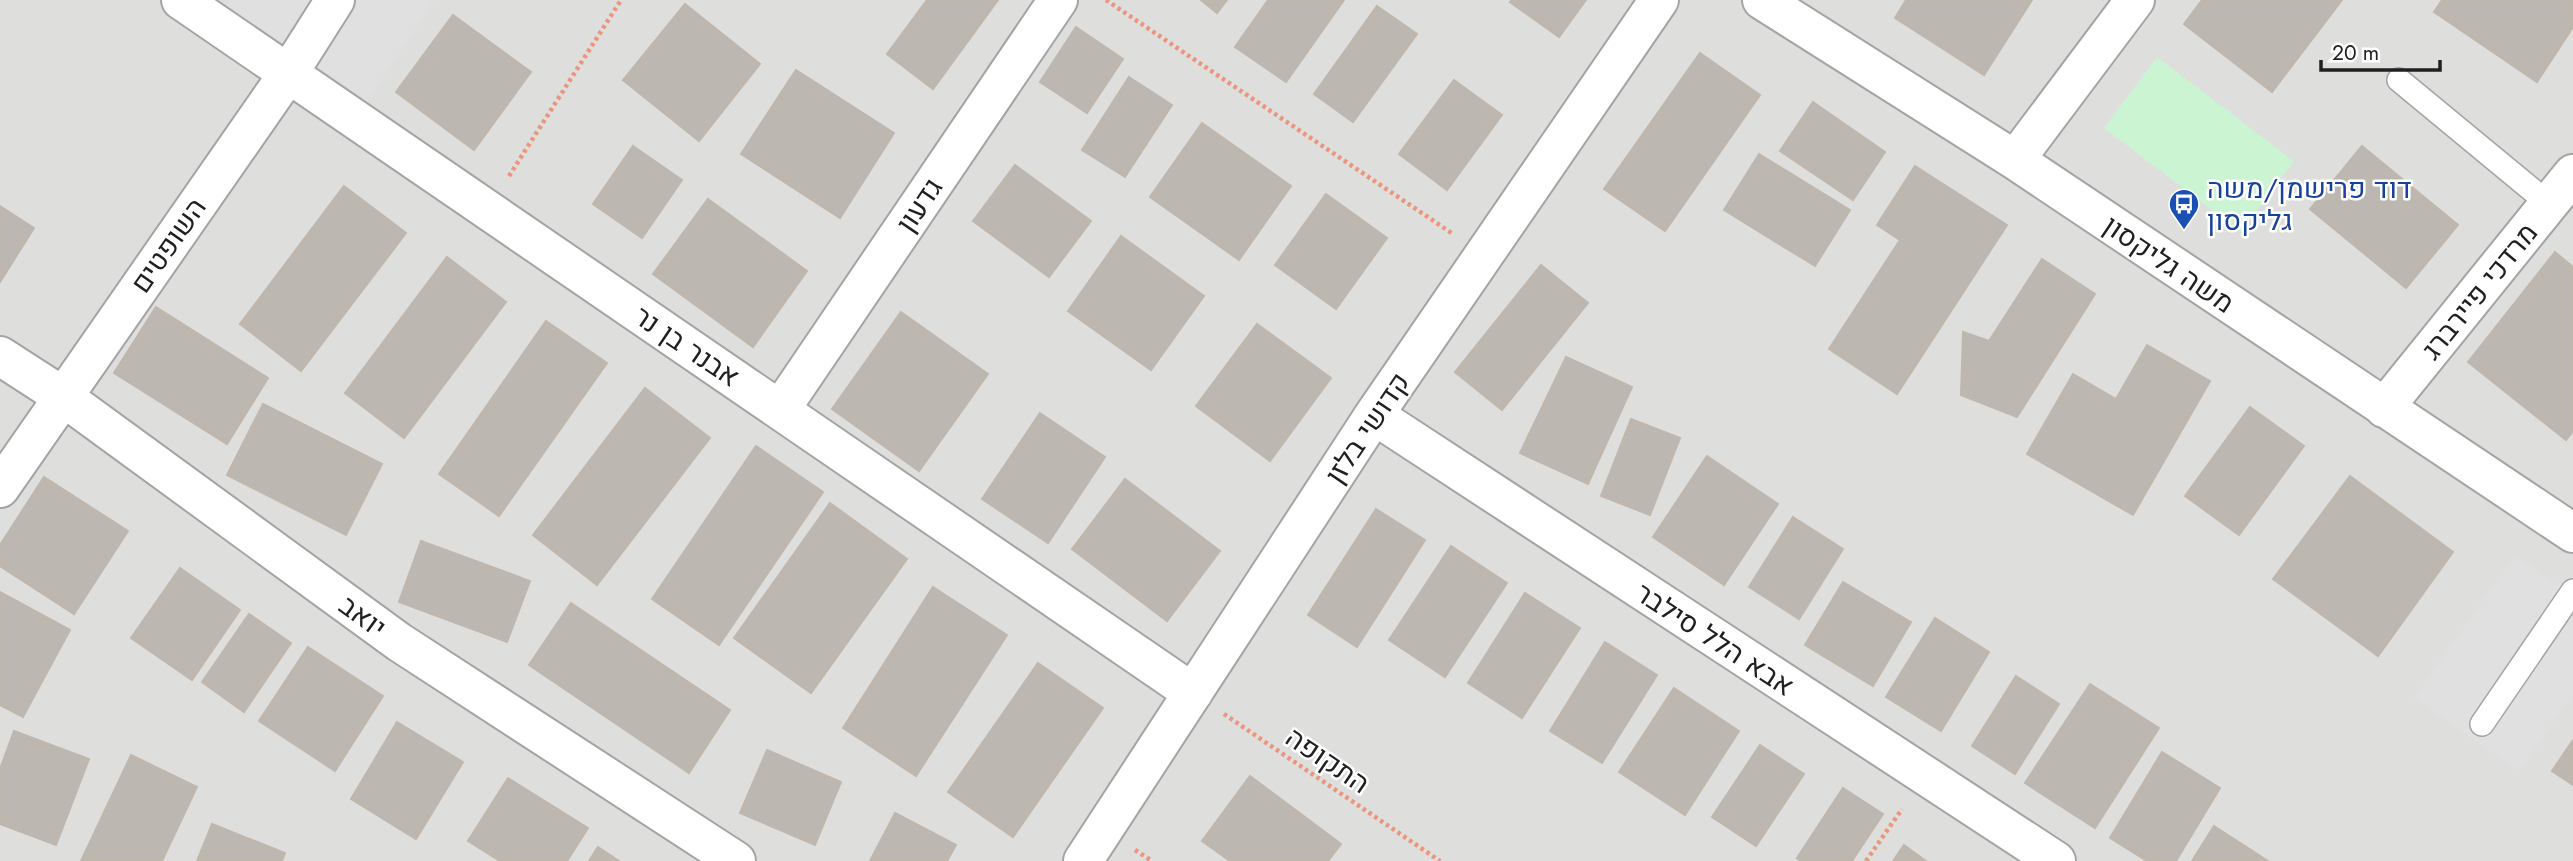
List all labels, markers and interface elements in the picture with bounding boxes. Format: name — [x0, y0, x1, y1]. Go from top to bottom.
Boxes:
scale bar — [2321, 28, 2440, 72]
text: 20 m — [2332, 38, 2379, 68]
place label: דוד פרישמן/משה גליקסון — [2207, 168, 2412, 241]
street label: גדעון — [886, 170, 953, 241]
bus stop icon: דוד פרישמן/משה גליקסון — [2167, 187, 2201, 231]
street label: השופטים — [121, 189, 216, 301]
street label: משה גליקסון — [2095, 205, 2242, 323]
street label: מרדכי פיירברג — [2411, 214, 2547, 369]
street label: אבנר בן נר — [625, 296, 748, 397]
street label: קדושי בלזן — [1315, 364, 1420, 492]
street label: אבא הלל סילבר — [1627, 573, 1802, 706]
street label: יואב — [331, 585, 395, 648]
street label: התקופה — [1277, 717, 1378, 804]

